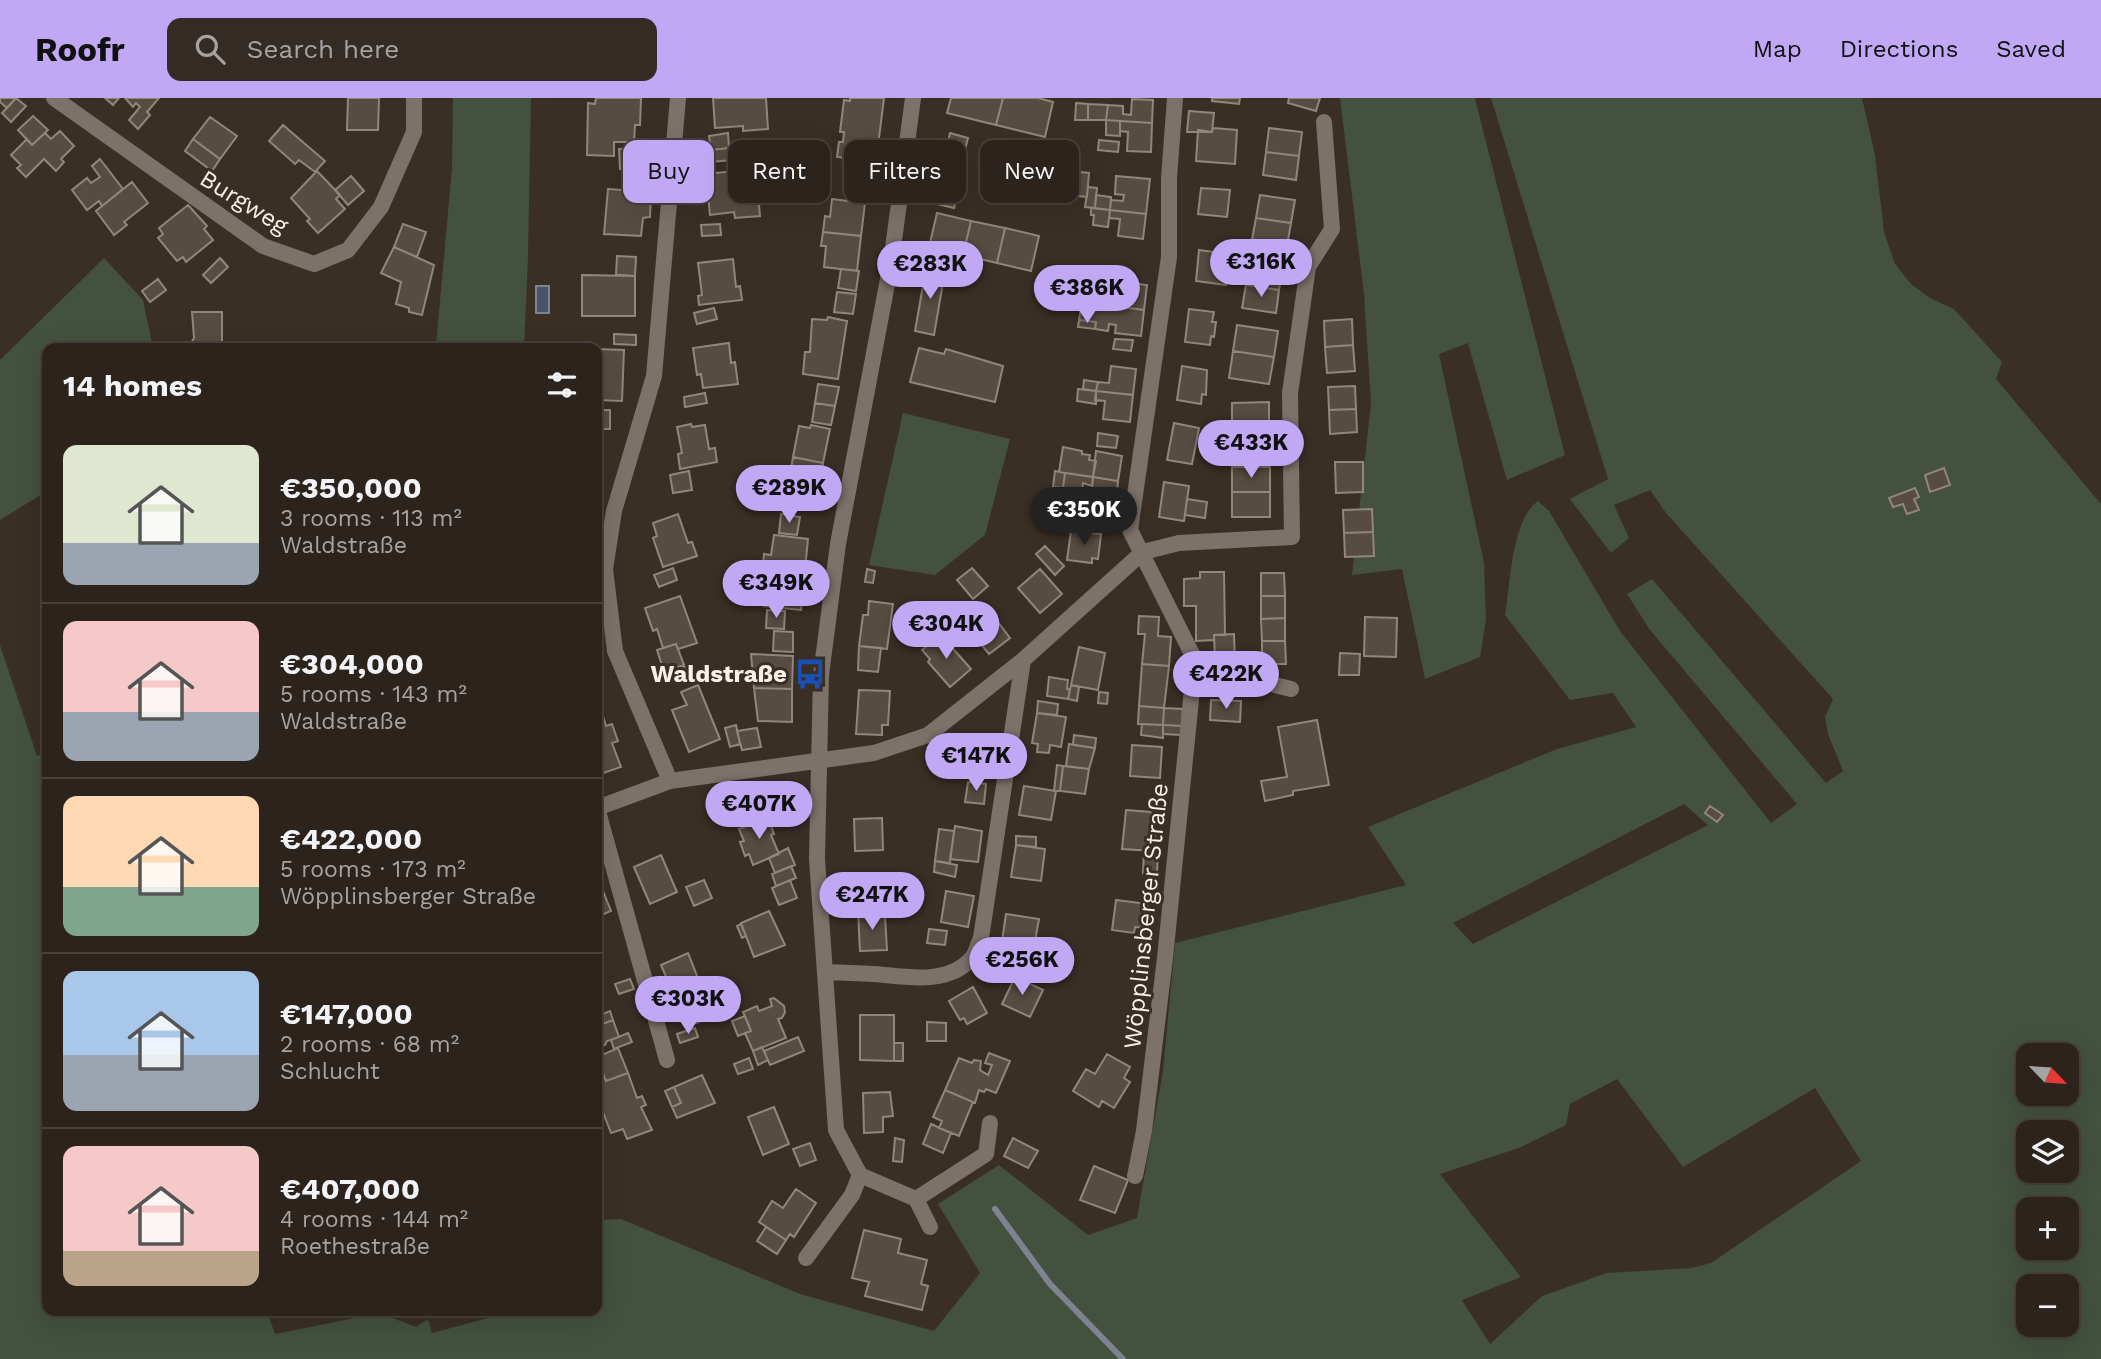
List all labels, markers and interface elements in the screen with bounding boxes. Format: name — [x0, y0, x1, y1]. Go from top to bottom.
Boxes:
search box — [167, 18, 657, 81]
text: Roofr — [35, 30, 125, 69]
icon: search — [191, 30, 229, 68]
text: Search here — [247, 34, 399, 64]
text: Map — [1753, 35, 1802, 63]
text: Directions — [1840, 35, 1958, 63]
text: Saved — [1996, 35, 2066, 63]
chip: Buy — [623, 140, 714, 203]
chip: Rent — [728, 140, 830, 203]
chip: Filters — [844, 140, 966, 203]
chip: New — [980, 140, 1079, 203]
street label: Burgweg — [195, 164, 293, 240]
pin: €316K — [1212, 240, 1310, 299]
pin: €283K — [881, 242, 979, 301]
text: €316K — [1226, 248, 1296, 275]
text: €283K — [893, 250, 967, 277]
pin: €386K — [1038, 266, 1136, 325]
text: €386K — [1050, 274, 1124, 301]
icon: filters — [543, 366, 581, 404]
text: 14 homes — [63, 368, 202, 403]
pin: €433K — [1202, 420, 1300, 480]
text: €433K — [1214, 429, 1288, 456]
pin: €289K — [740, 466, 838, 525]
text: €350,000 — [280, 470, 422, 505]
icon: home — [119, 473, 203, 557]
text: €289K — [752, 474, 826, 501]
pin: €350K — [1035, 488, 1133, 547]
text: €350K — [1047, 496, 1121, 523]
text: 3 rooms · 113 m² — [280, 505, 462, 532]
text: Waldstraße — [280, 532, 407, 559]
pin: €349K — [727, 560, 825, 620]
text: €349K — [739, 569, 813, 596]
pin: €304K — [897, 602, 995, 661]
text: €304K — [908, 610, 984, 637]
text: €304,000 — [280, 646, 424, 681]
icon: home — [119, 649, 203, 733]
pin: €422K — [1177, 652, 1275, 711]
bus stop icon: Waldstraße — [793, 657, 827, 691]
place label: Waldstraße — [650, 660, 787, 688]
text: €422K — [1189, 660, 1263, 687]
text: 5 rooms · 143 m² — [280, 681, 467, 708]
text: Waldstraße — [280, 708, 407, 735]
pin: €147K — [927, 734, 1025, 793]
text: €147K — [941, 742, 1011, 769]
pin: €407K — [710, 782, 808, 841]
street label: Wöpplinsberger Straße — [1118, 782, 1174, 1050]
text: €407K — [721, 790, 797, 817]
text: €422,000 — [280, 821, 422, 856]
icon: home — [119, 824, 203, 908]
text: 5 rooms · 173 m² — [280, 856, 466, 883]
pin: €247K — [823, 872, 921, 932]
text: €247K — [835, 881, 909, 908]
text: Wöpplinsberger Straße — [280, 883, 536, 910]
pin: €256K — [973, 937, 1071, 997]
text: €256K — [985, 946, 1059, 973]
pin: €303K — [639, 976, 737, 1036]
text: €303K — [651, 985, 725, 1012]
text: €147,000 — [280, 996, 413, 1031]
icon: home — [119, 999, 203, 1083]
text: 2 rooms · 68 m² — [280, 1031, 459, 1058]
north arrow — [2016, 1043, 2079, 1106]
map controls — [2016, 1043, 2079, 1337]
text: Schlucht — [280, 1058, 380, 1085]
button: layers — [2016, 1120, 2079, 1183]
text: €407,000 — [280, 1171, 420, 1206]
icon: home — [119, 1174, 203, 1258]
button: + — [2016, 1197, 2079, 1260]
text: 4 rooms · 144 m² — [280, 1206, 468, 1233]
text: Roethestraße — [280, 1233, 430, 1260]
button: − — [2016, 1274, 2079, 1337]

